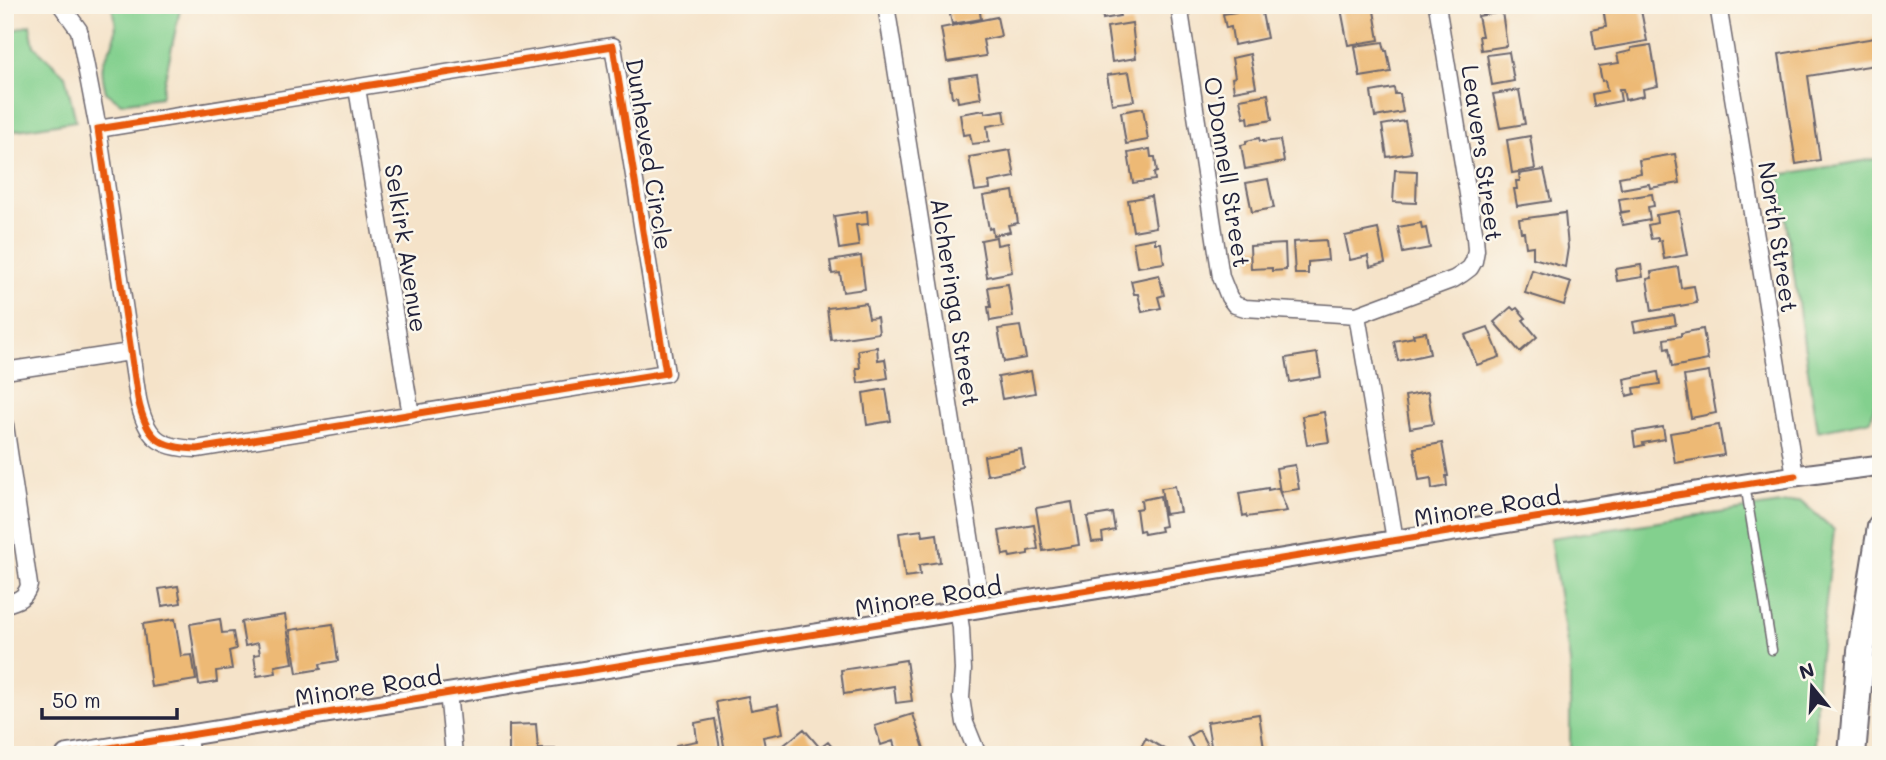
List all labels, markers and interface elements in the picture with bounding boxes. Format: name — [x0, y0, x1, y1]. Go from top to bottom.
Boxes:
street label: Dunheved Circle — [620, 56, 680, 252]
street label: Leavers Street — [1455, 63, 1511, 243]
street label: O'Donnell Street — [1198, 74, 1258, 270]
street label: North Street — [1752, 159, 1806, 315]
street label: Selkirk Avenue — [378, 162, 436, 334]
street label: Alcheringa Street — [924, 195, 988, 409]
street label: Minore Road — [1411, 479, 1563, 533]
street label: Minore Road — [852, 569, 1004, 623]
north arrow — [1778, 652, 1848, 722]
text: N — [1796, 656, 1817, 684]
street label: Minore Road — [292, 659, 444, 713]
scale bar — [42, 676, 177, 720]
text: 50 m — [52, 686, 101, 713]

